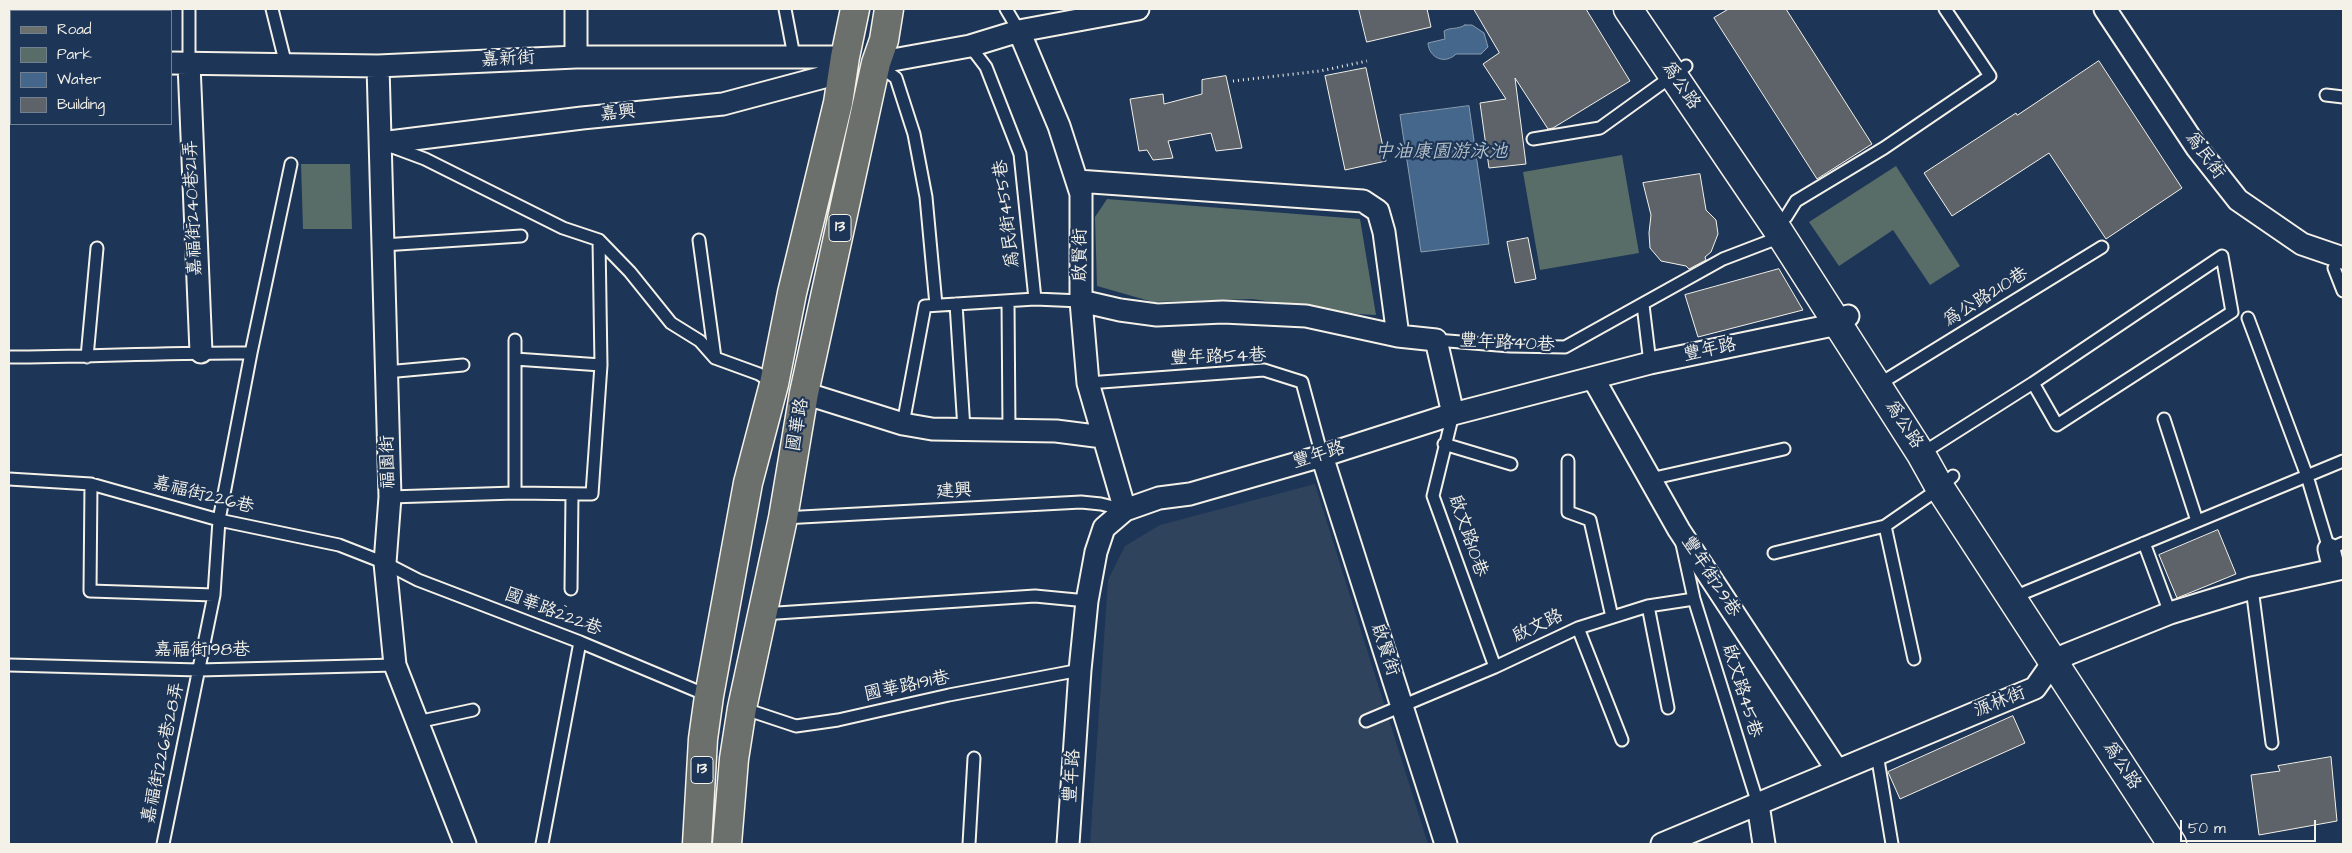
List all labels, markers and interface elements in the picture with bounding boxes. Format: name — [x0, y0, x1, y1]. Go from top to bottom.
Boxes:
legend — [10, 10, 172, 125]
text: Road — [57, 19, 91, 40]
text: Park — [57, 44, 92, 65]
street label: 嘉新街 — [480, 48, 536, 72]
street label: 為公路 — [1656, 58, 1704, 114]
text: Water — [57, 69, 101, 90]
text: Building — [57, 94, 105, 115]
street label: 嘉興 — [599, 101, 637, 127]
street label: 為民街 — [2179, 128, 2229, 184]
street label: 嘉福街240巷21弄 — [181, 139, 207, 277]
water label: 中油康園游泳池 — [1375, 142, 1507, 164]
street label: 為民街455巷 — [991, 158, 1025, 270]
road number: 13 — [829, 214, 851, 242]
street label: 啟賢街 — [1070, 228, 1092, 282]
street label: 為公路210巷 — [1940, 263, 2032, 333]
street label: 豐年路40巷 — [1459, 331, 1555, 357]
street label: 豐年路 — [1681, 335, 1739, 367]
street label: 豐年路54巷 — [1169, 346, 1267, 370]
street label: 為公路 — [1879, 396, 1927, 454]
street label: 國華路 — [784, 397, 814, 453]
street label: 福園街 — [378, 435, 400, 489]
street label: 豐年路 — [1290, 438, 1348, 474]
street label: 嘉福街226巷 — [150, 473, 256, 519]
street label: 建興 — [935, 480, 973, 504]
street label: 啟文路10巷 — [1443, 492, 1491, 580]
street label: 豐年街29巷 — [1676, 532, 1744, 622]
street label: 國華路222巷 — [501, 584, 605, 642]
street label: 啟文路 — [1509, 606, 1567, 648]
street label: 啟賢街 — [1365, 621, 1403, 679]
street label: 嘉福街198巷 — [154, 640, 250, 662]
street label: 啟文路45巷 — [1716, 641, 1766, 741]
street label: 國華路191巷 — [862, 667, 952, 707]
street label: 嘉福街226巷28弄 — [138, 680, 190, 826]
street label: 源林街 — [1971, 683, 2029, 723]
street label: 為公路 — [2097, 737, 2145, 795]
street label: 豐年路 — [1060, 748, 1086, 804]
road number: 13 — [691, 756, 713, 784]
scale bar — [2182, 810, 2318, 842]
text: 50 m — [2188, 818, 2226, 839]

